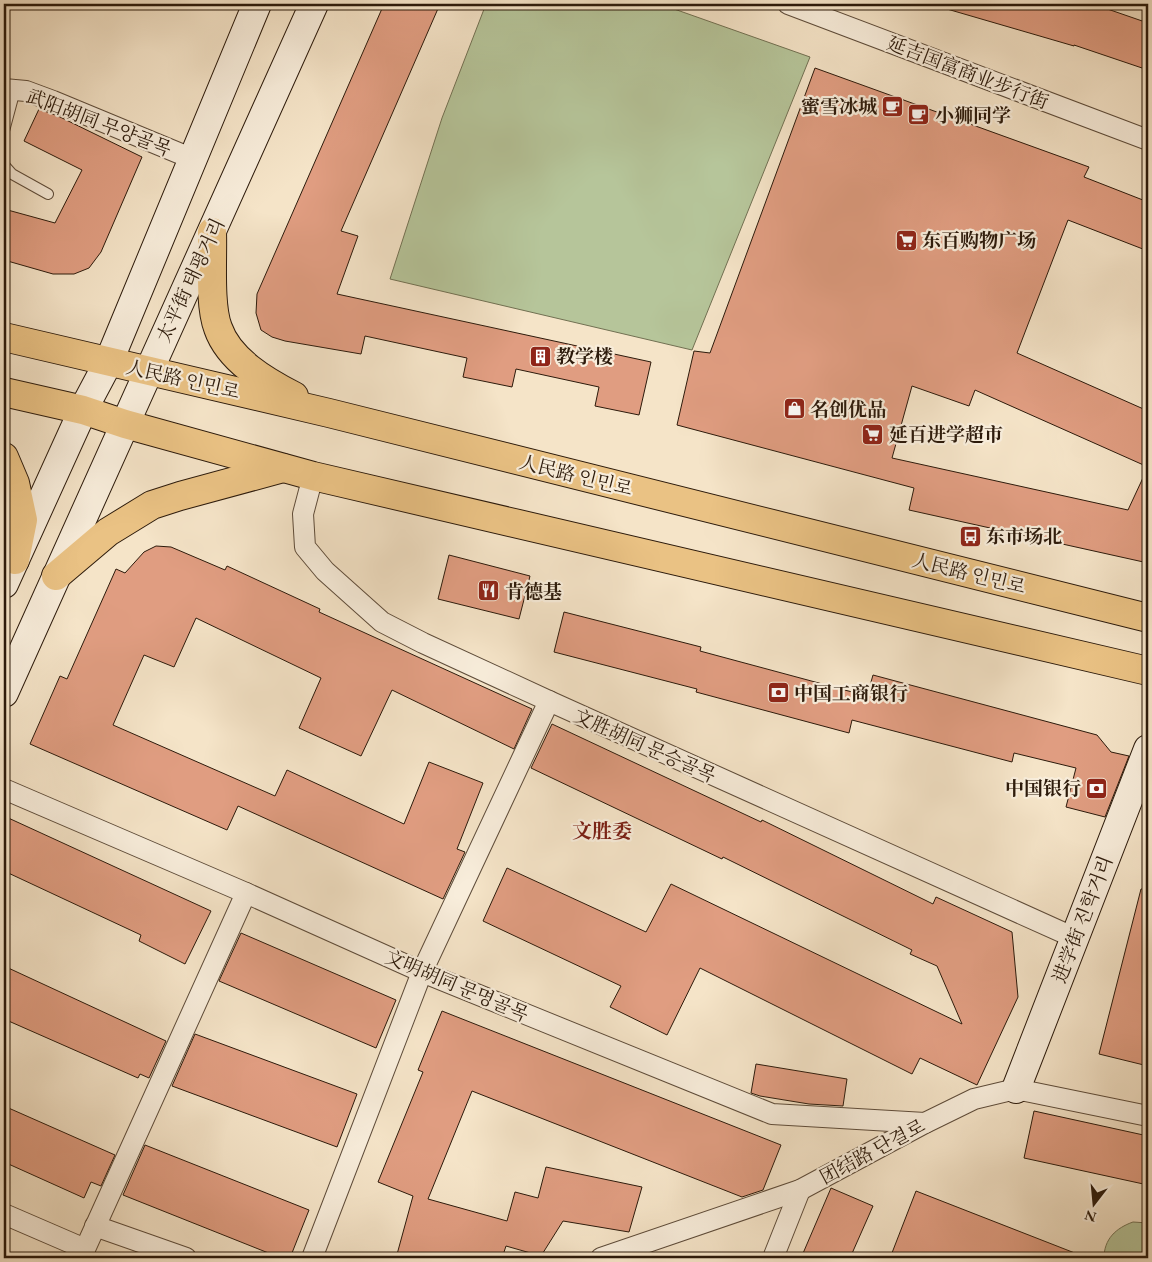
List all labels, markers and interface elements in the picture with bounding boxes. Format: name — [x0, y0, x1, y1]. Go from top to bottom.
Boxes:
street label: 延吉国富商业步行街 — [884, 30, 1052, 115]
street label: 武阳胡同 무양골목 — [23, 83, 175, 162]
place label: 蜜雪冰城 — [801, 94, 877, 119]
cafe icon: 蜜雪冰城 — [881, 94, 905, 118]
cafe icon: 小狮同学 — [907, 103, 931, 127]
place label: 小狮同学 — [935, 103, 1011, 128]
street label: 太平街 태평거리 — [151, 214, 230, 346]
supermarket icon: 东百购物广场 — [894, 228, 918, 252]
place label: 东百购物广场 — [922, 228, 1036, 253]
building icon: 教学楼 — [528, 344, 552, 368]
place label: 教学楼 — [556, 344, 613, 369]
street label: 人民路 인민로 — [124, 354, 242, 405]
shop icon: 名创优品 — [782, 397, 806, 421]
place label: 名创优品 — [810, 397, 886, 422]
supermarket icon: 延百进学超市 — [861, 422, 885, 446]
place label: 延百进学超市 — [889, 422, 1003, 447]
street label: 人民路 인민로 — [517, 449, 635, 502]
bus stop icon: 东市场北 — [958, 524, 982, 548]
place label: 东市场北 — [986, 524, 1062, 549]
street label: 人民路 인민로 — [910, 547, 1028, 600]
restaurant icon: 肯德基 — [477, 579, 501, 603]
place label: 肯德基 — [505, 579, 562, 604]
bank icon: 中国工商银行 — [766, 681, 790, 705]
place label: 中国工商银行 — [794, 681, 908, 706]
street label: 文胜胡同 문승골목 — [570, 703, 720, 788]
place label: 中国银行 — [1005, 776, 1081, 801]
bank icon: 中国银行 — [1085, 776, 1109, 800]
district label: 文胜委 — [572, 818, 632, 844]
street label: 进学街 진학거리 — [1047, 852, 1118, 986]
street label: 文明胡同 문명골목 — [381, 944, 532, 1027]
street label: 团结路 단결로 — [815, 1113, 929, 1190]
north arrow — [1070, 1180, 1120, 1230]
text: N — [1082, 1206, 1098, 1227]

